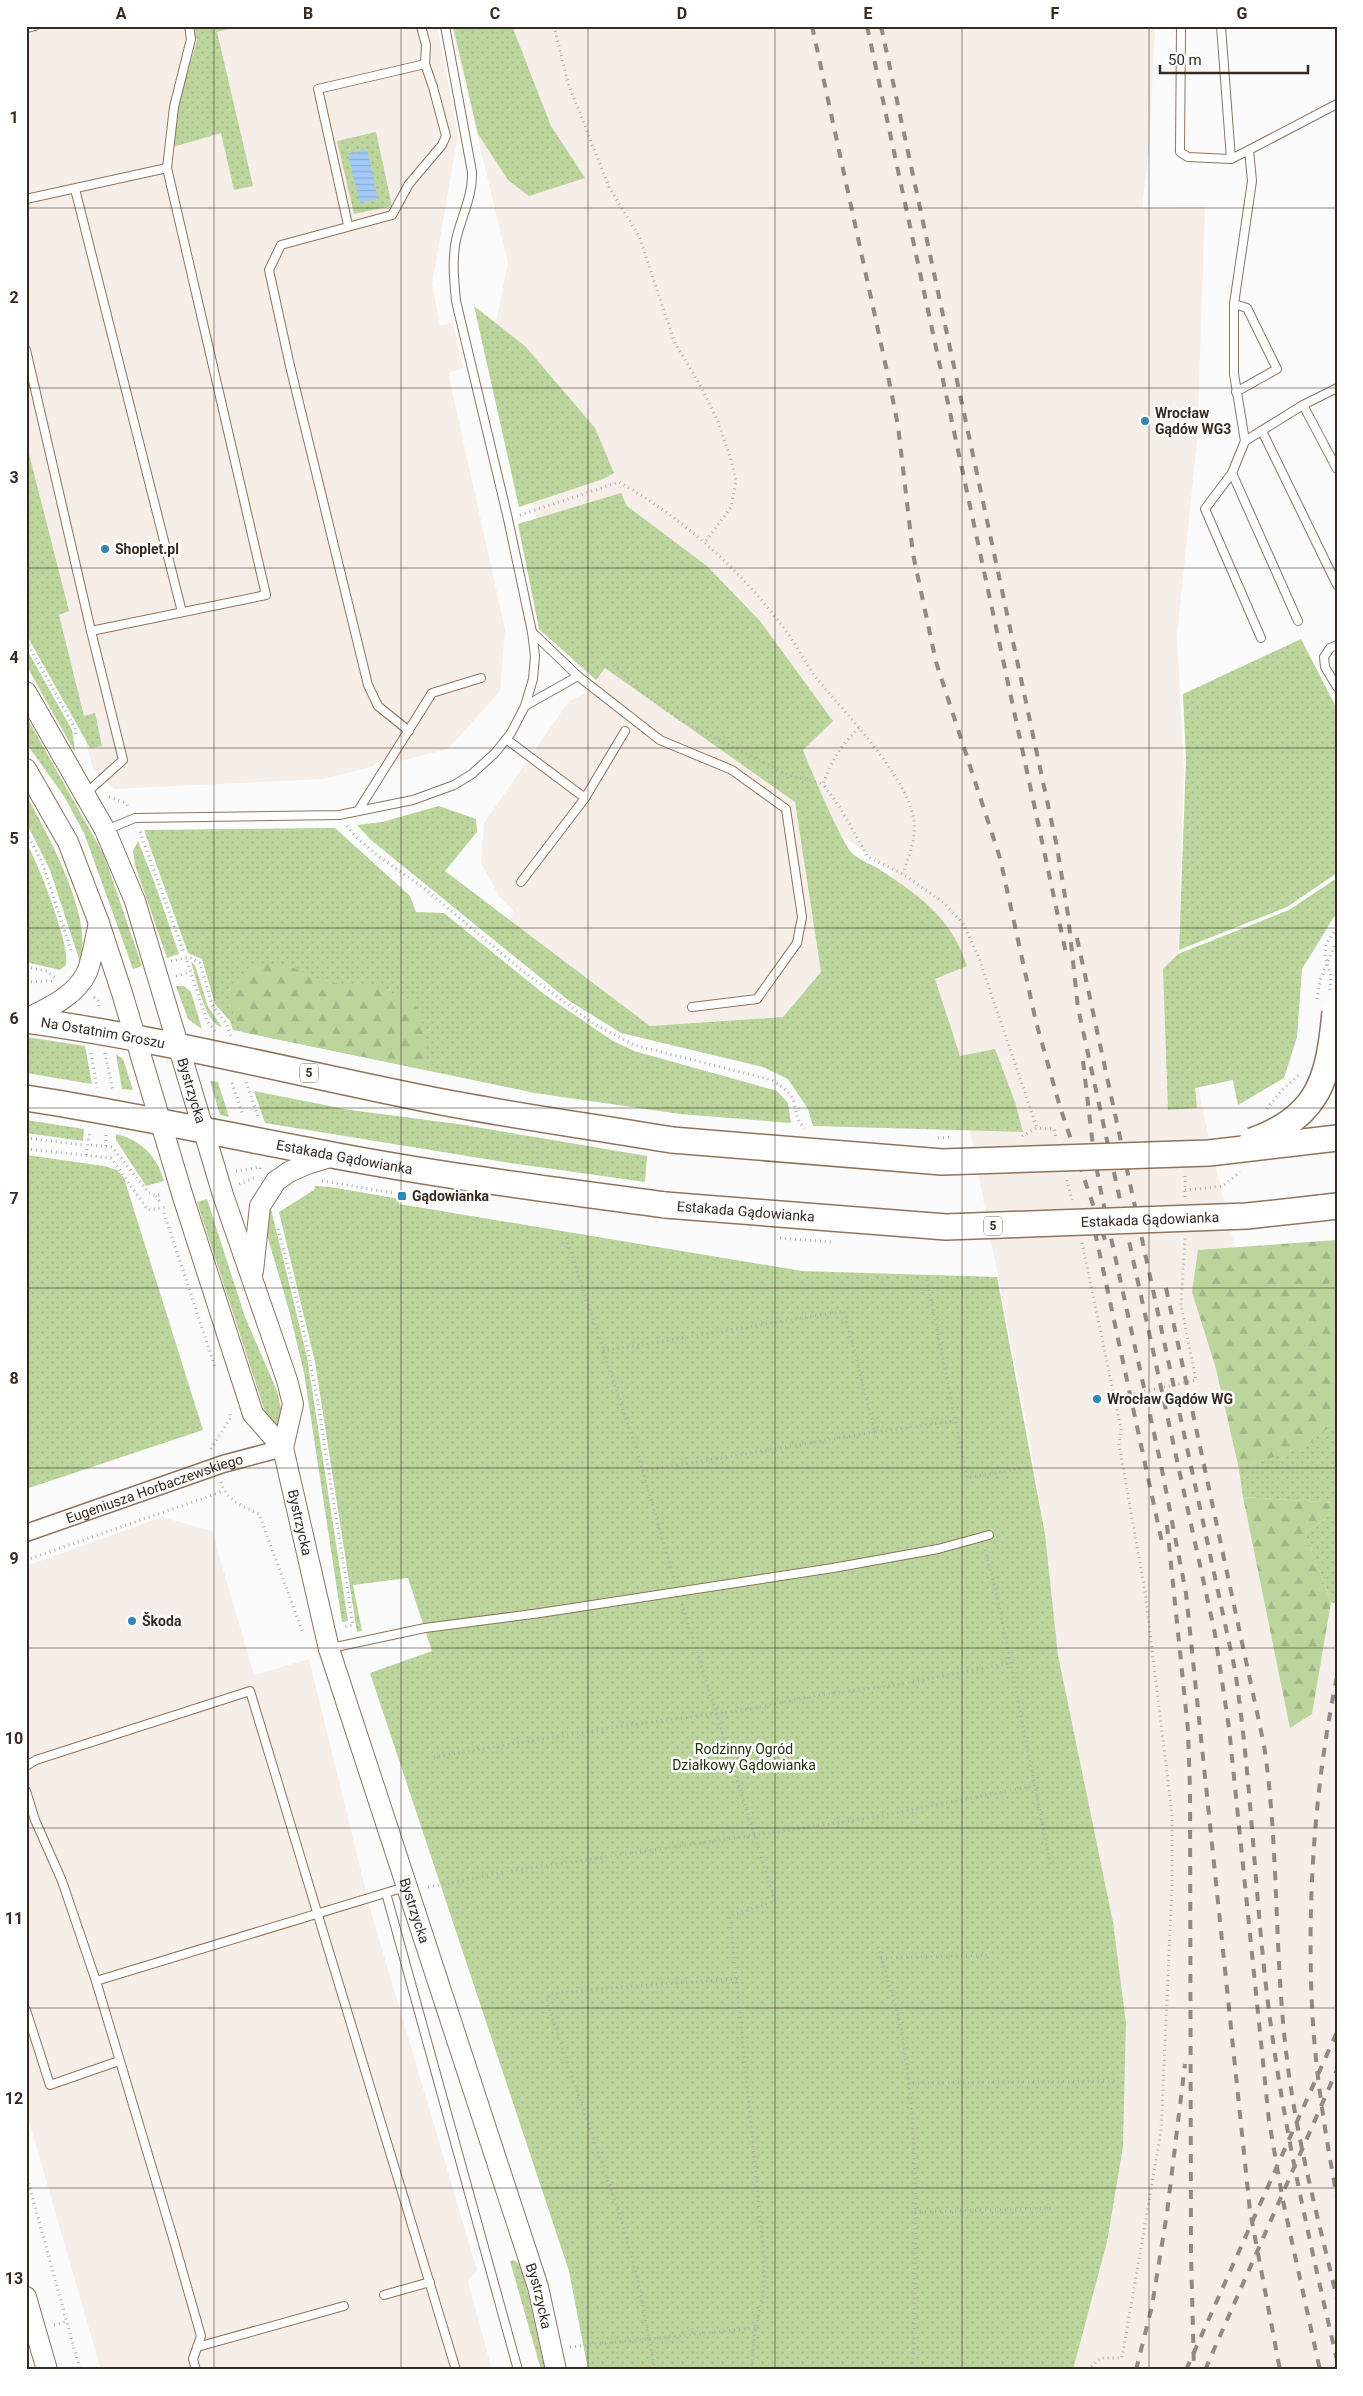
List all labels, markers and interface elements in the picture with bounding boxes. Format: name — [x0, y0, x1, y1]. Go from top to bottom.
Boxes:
text: A — [116, 4, 127, 23]
text: B — [303, 4, 313, 23]
text: C — [490, 4, 500, 23]
text: D — [677, 4, 687, 23]
text: E — [864, 4, 873, 23]
text: F — [1051, 4, 1060, 23]
text: G — [1237, 4, 1248, 23]
scale bar — [1160, 42, 1308, 74]
text: 50 m — [1168, 51, 1202, 69]
text: 1 — [9, 108, 19, 127]
text: 2 — [9, 288, 19, 307]
place label: Wrocław Gądów WG3 — [1155, 405, 1231, 437]
marker: Wrocław Gądów WG3 — [1139, 415, 1151, 427]
text: 3 — [9, 468, 19, 487]
place label: Shoplet.pl — [115, 541, 179, 557]
marker: Shoplet.pl — [99, 543, 111, 555]
text: 4 — [9, 648, 19, 667]
text: 5 — [9, 829, 19, 848]
text: 6 — [9, 1009, 19, 1028]
street label: Na Ostatnim Groszu — [40, 1014, 166, 1051]
street label: Bystrzycka — [174, 1056, 209, 1125]
road number: 5 — [300, 1064, 318, 1082]
street label: Estakada Gądowianka — [275, 1137, 414, 1177]
place label: Gądowianka — [412, 1188, 490, 1204]
text: 7 — [9, 1189, 19, 1208]
marker: Gądowianka — [396, 1190, 408, 1202]
street label: Estakada Gądowianka — [676, 1198, 815, 1225]
street label: Estakada Gądowianka — [1081, 1209, 1219, 1230]
road number: 5 — [984, 1216, 1002, 1236]
text: 8 — [9, 1369, 19, 1388]
place label: Wrocław Gądów WG — [1107, 1391, 1233, 1407]
marker: Wrocław Gądów WG — [1091, 1393, 1103, 1405]
street label: Eugeniusza Horbaczewskiego — [64, 1451, 245, 1526]
street label: Bystrzycka — [285, 1488, 315, 1557]
text: 9 — [9, 1549, 19, 1568]
place label: Škoda — [142, 1612, 182, 1629]
marker: Škoda — [126, 1615, 138, 1627]
text: 10 — [5, 1729, 23, 1748]
park label: Rodzinny Ogród Działkowy Gądowianka — [672, 1741, 816, 1773]
street label: Bystrzycka — [397, 1876, 433, 1945]
text: 11 — [5, 1909, 23, 1928]
text: 12 — [5, 2089, 23, 2108]
street label: Bystrzycka — [523, 2261, 555, 2330]
text: 13 — [5, 2269, 23, 2288]

